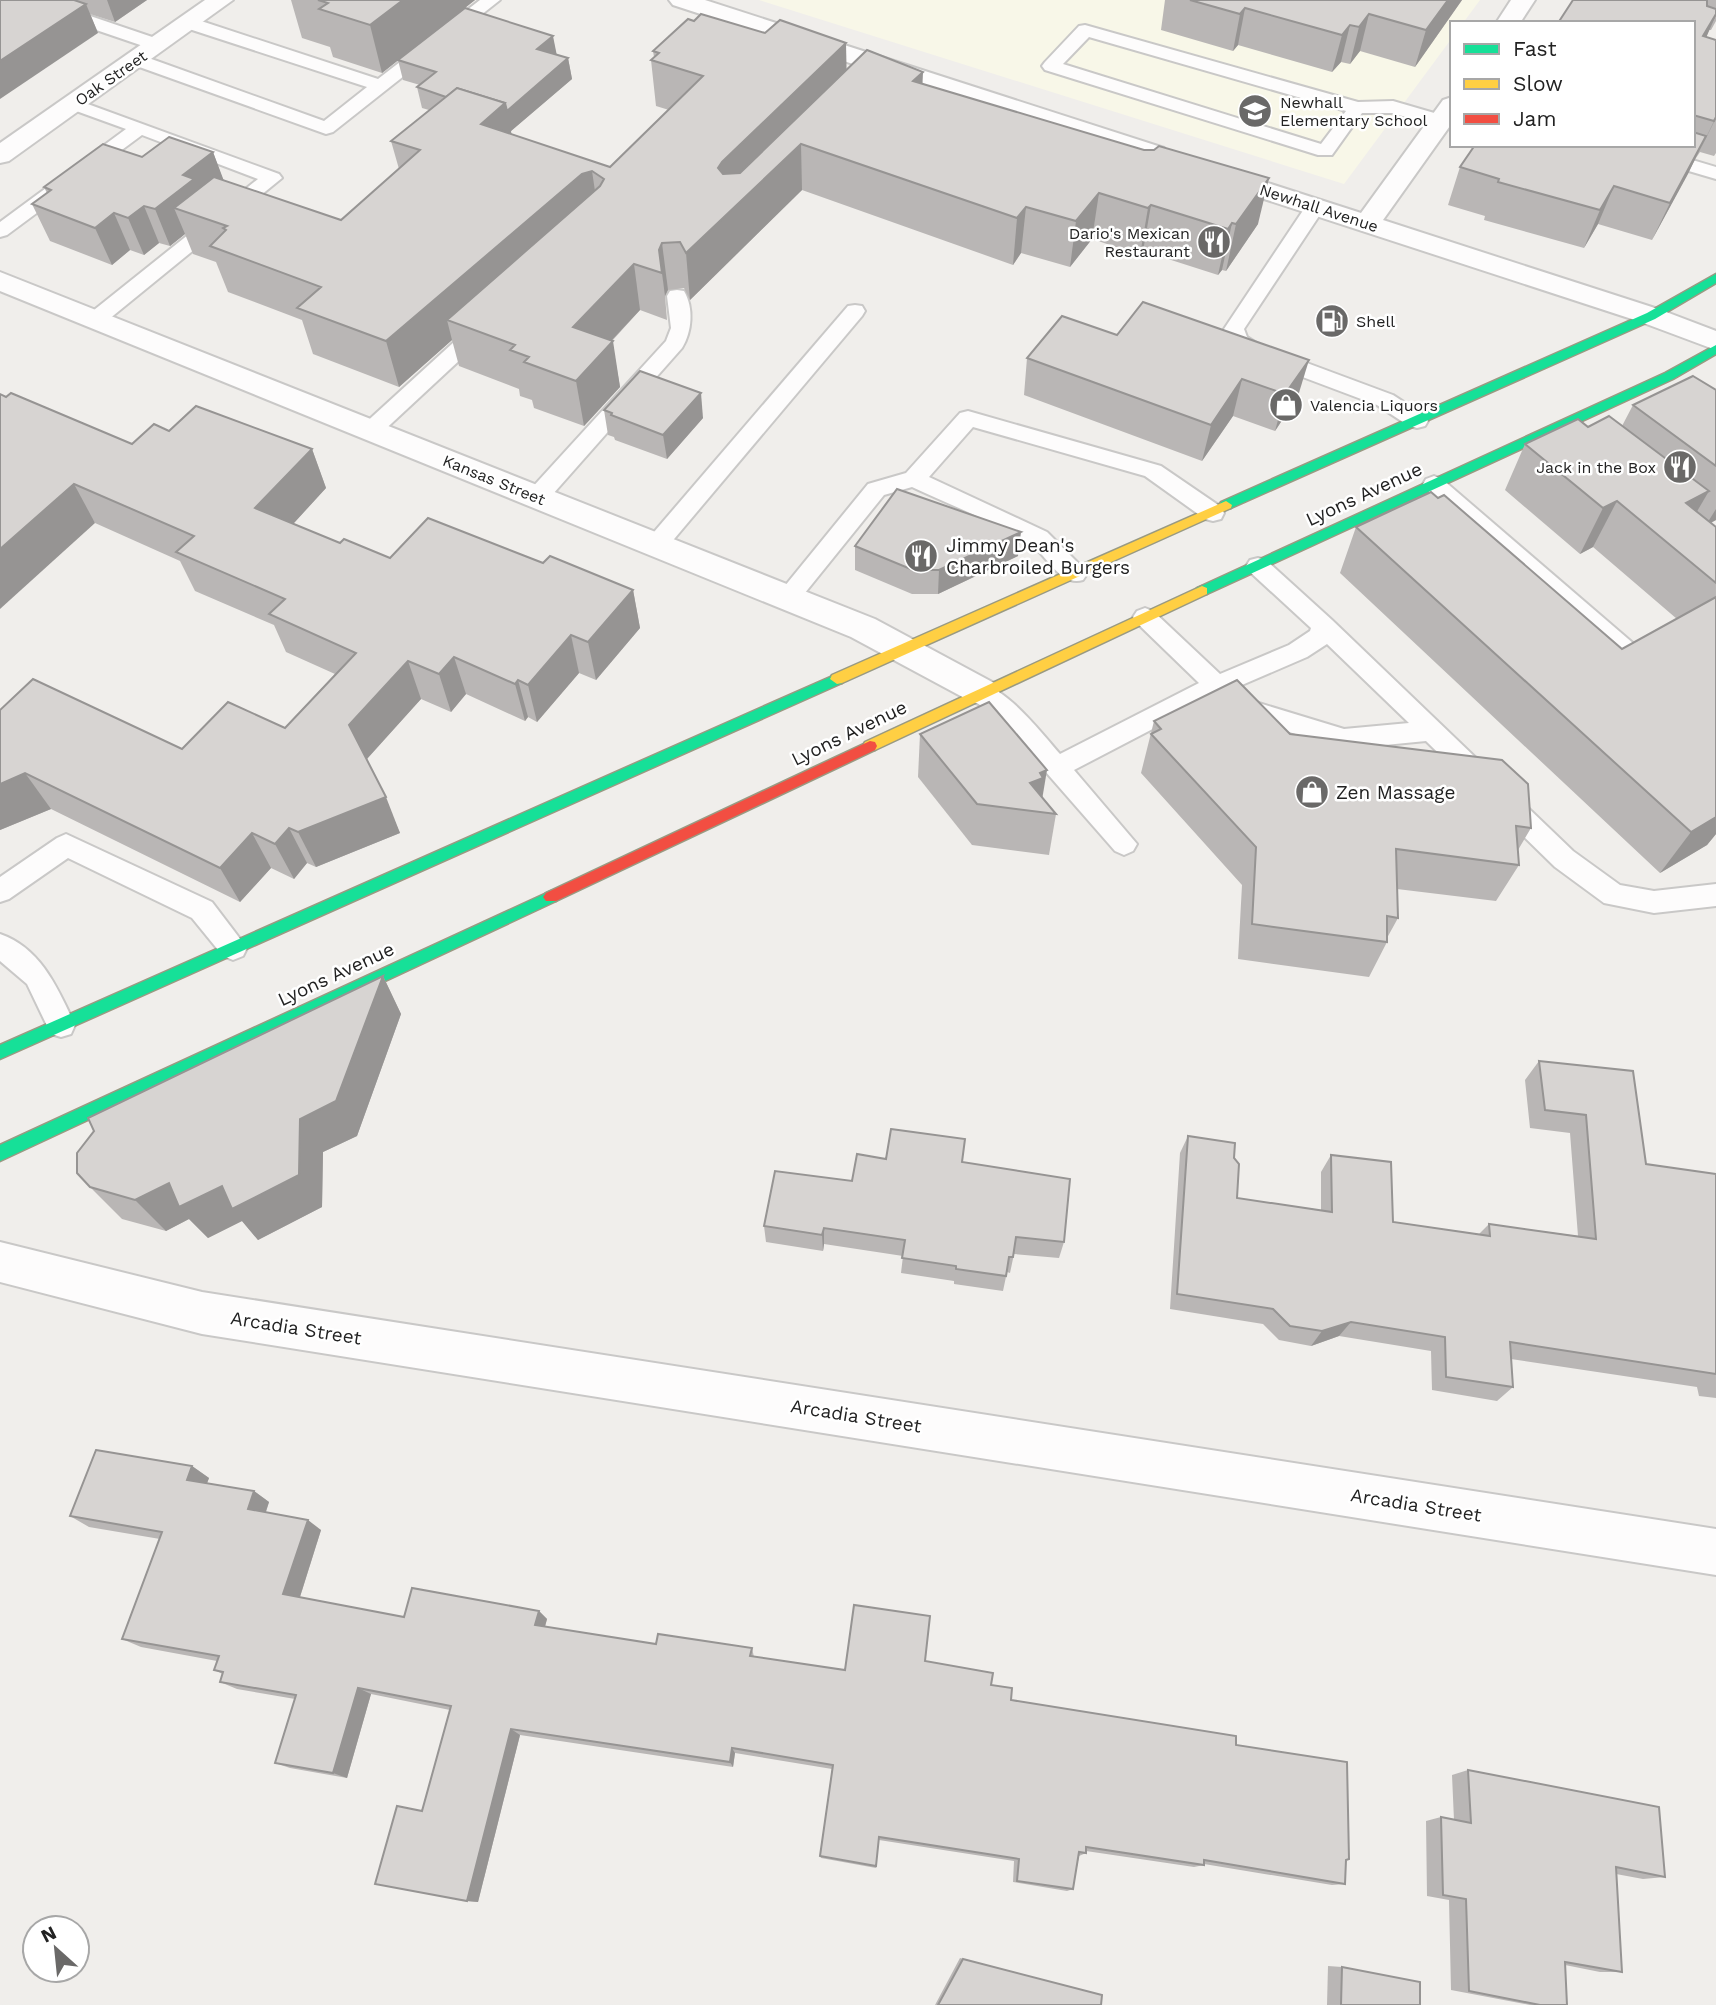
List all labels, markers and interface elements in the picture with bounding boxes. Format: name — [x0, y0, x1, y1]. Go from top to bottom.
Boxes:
legend — [1450, 21, 1695, 147]
text: Fast — [1513, 36, 1557, 61]
street label: Oak Street — [71, 46, 151, 110]
text: Slow — [1513, 71, 1563, 96]
school or university icon: Newhall Elementary School — [1236, 92, 1274, 130]
place label: Newhall Elementary School — [1280, 93, 1428, 130]
text: Jam — [1513, 106, 1556, 131]
street label: Newhall Avenue — [1257, 180, 1381, 236]
restaurant icon: Dario's Mexican Restaurant — [1195, 223, 1233, 261]
place label: Dario's Mexican Restaurant — [1069, 224, 1190, 261]
fuel station icon: Shell — [1313, 302, 1351, 340]
place label: Shell — [1356, 312, 1395, 331]
shop icon: Valencia Liquors — [1267, 386, 1305, 424]
place label: Valencia Liquors — [1310, 396, 1438, 415]
restaurant icon: Jack in the Box — [1661, 448, 1699, 486]
street label: Kansas Street — [440, 451, 548, 509]
street label: Lyons Avenue — [1302, 457, 1426, 531]
place label: Jack in the Box — [1536, 458, 1656, 477]
place label: Jimmy Dean's Charbroiled Burgers — [946, 534, 1130, 579]
restaurant icon: Jimmy Dean's Charbroiled Burgers — [902, 537, 940, 575]
street label: Lyons Avenue — [788, 695, 910, 771]
shop icon: Zen Massage — [1293, 773, 1331, 811]
place label: Zen Massage — [1336, 781, 1455, 804]
street label: Lyons Avenue — [274, 937, 398, 1011]
street label: Arcadia Street — [229, 1306, 363, 1350]
street label: Arcadia Street — [789, 1394, 923, 1438]
street label: Arcadia Street — [1349, 1483, 1483, 1527]
north arrow — [21, 1914, 91, 1984]
text: N — [37, 1921, 60, 1948]

